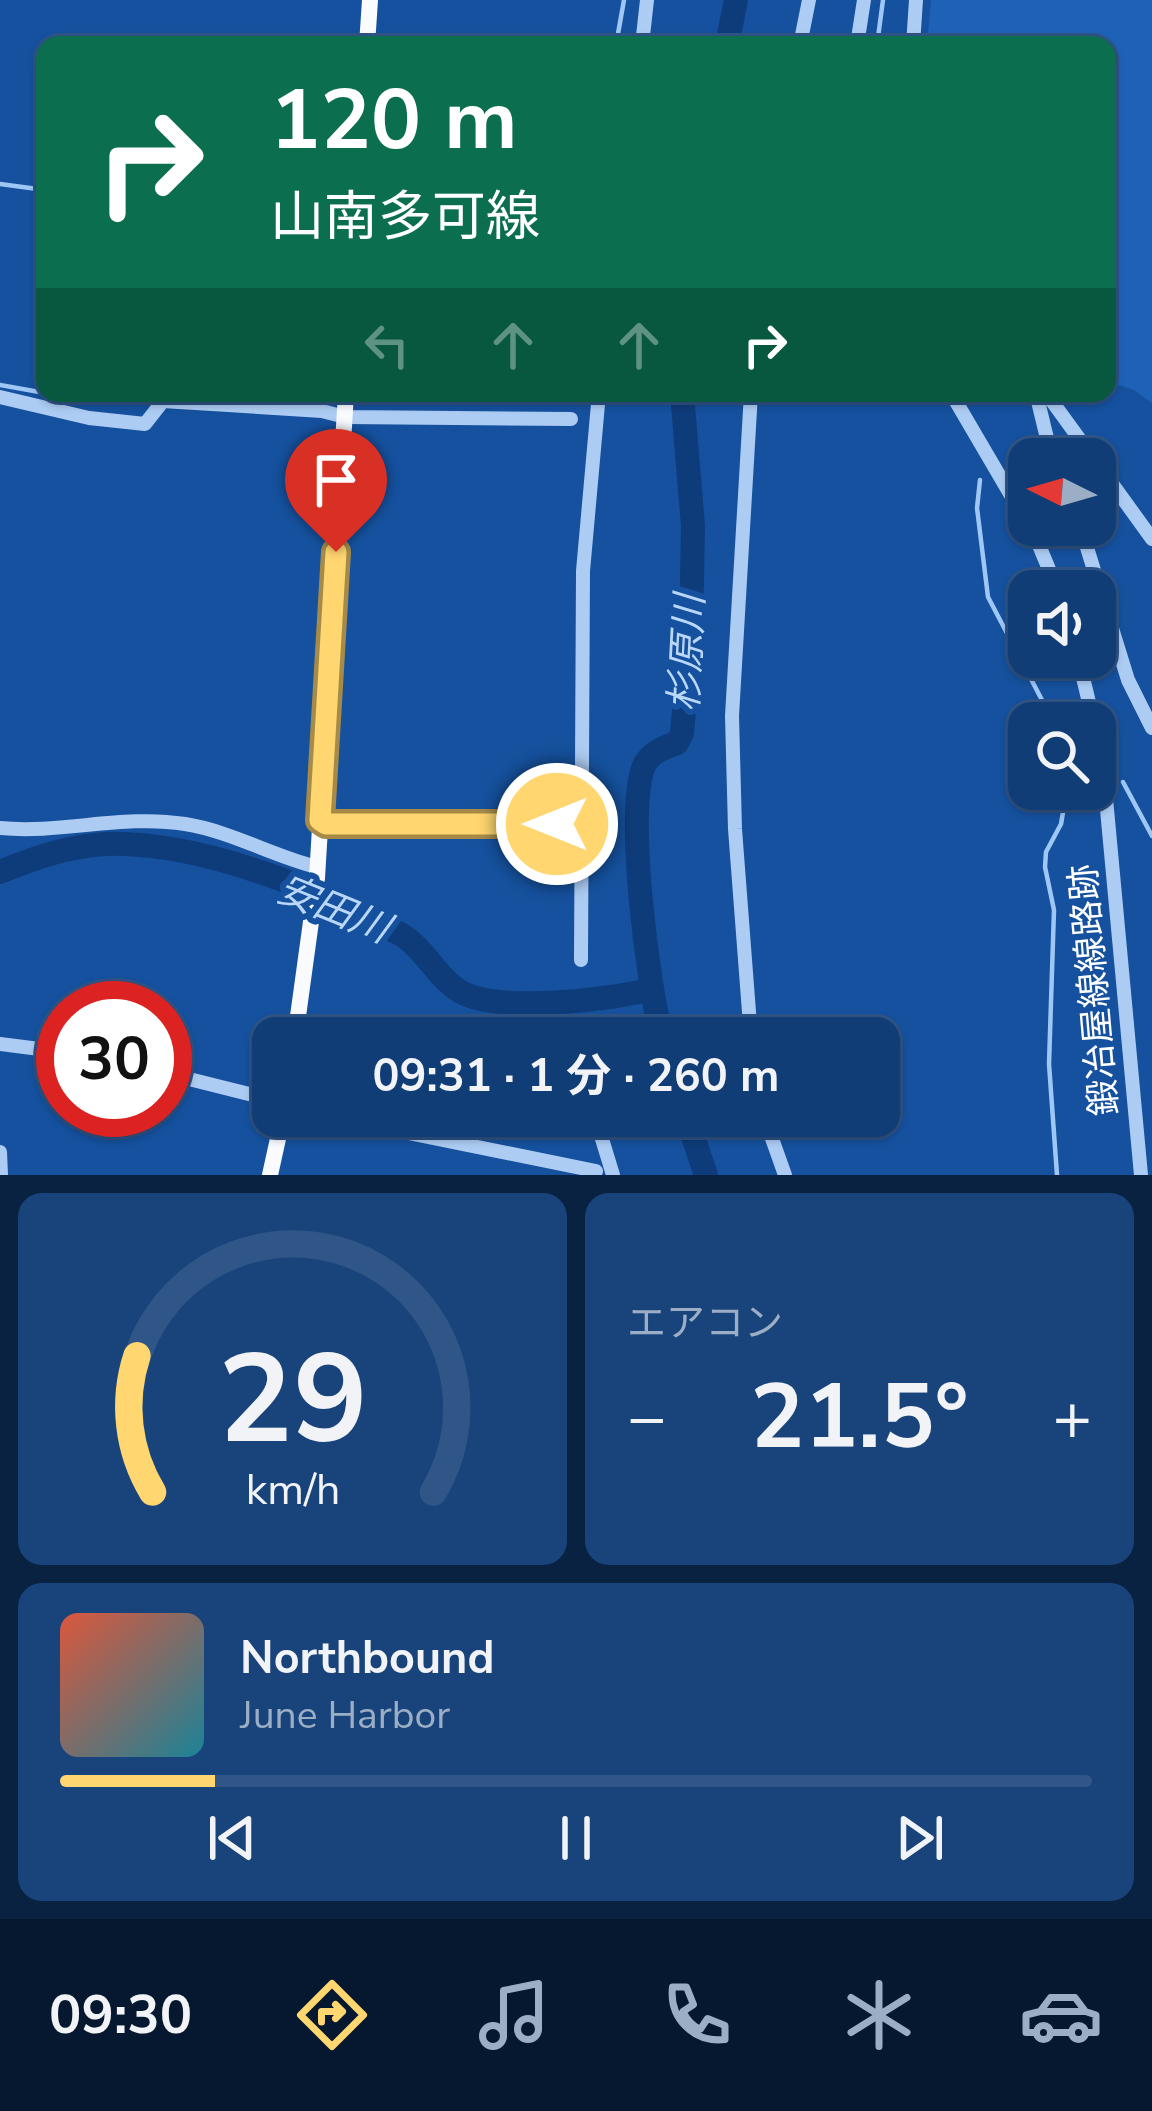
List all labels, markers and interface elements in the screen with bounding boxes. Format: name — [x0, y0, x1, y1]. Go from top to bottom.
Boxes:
text: 120 m — [270, 63, 518, 178]
icon: right — [72, 84, 228, 240]
text: 山南多可線 — [270, 180, 540, 254]
icon: left — [354, 312, 420, 378]
icon: ahead — [480, 312, 546, 378]
icon: ahead — [606, 312, 672, 378]
icon: right — [732, 312, 798, 378]
pin — [285, 429, 387, 552]
north arrow — [1008, 438, 1116, 546]
map controls — [1008, 438, 1116, 810]
icon: arrive — [303, 447, 369, 513]
button: sound — [1008, 570, 1116, 678]
water label: 杉原川 — [658, 589, 717, 713]
button: search — [1008, 702, 1116, 810]
position arrow — [494, 761, 620, 887]
street label: 鍛冶屋線線路跡 — [1059, 862, 1130, 1118]
water label: 安田川 — [269, 863, 401, 957]
speed limit sign: 30 — [36, 981, 192, 1137]
text: 09:31 · 1 分 · 260 m — [373, 1046, 779, 1107]
text: エアコン — [627, 1297, 783, 1350]
text: 29 — [218, 1315, 367, 1485]
text: 21.5° — [750, 1356, 969, 1479]
text: − — [627, 1373, 667, 1463]
text: + — [1052, 1373, 1092, 1463]
text: km/h — [245, 1461, 340, 1519]
text: Northbound — [240, 1628, 494, 1689]
text: June Harbor — [240, 1689, 450, 1742]
icon: previous — [199, 1805, 265, 1871]
icon: pause — [543, 1805, 609, 1871]
icon: next — [887, 1805, 953, 1871]
icon: directions — [290, 1973, 374, 2057]
icon: music — [472, 1973, 556, 2057]
icon: phone — [655, 1973, 739, 2057]
icon: climate — [837, 1973, 921, 2057]
icon: car — [1019, 1973, 1103, 2057]
text: 09:30 — [49, 1978, 192, 2052]

